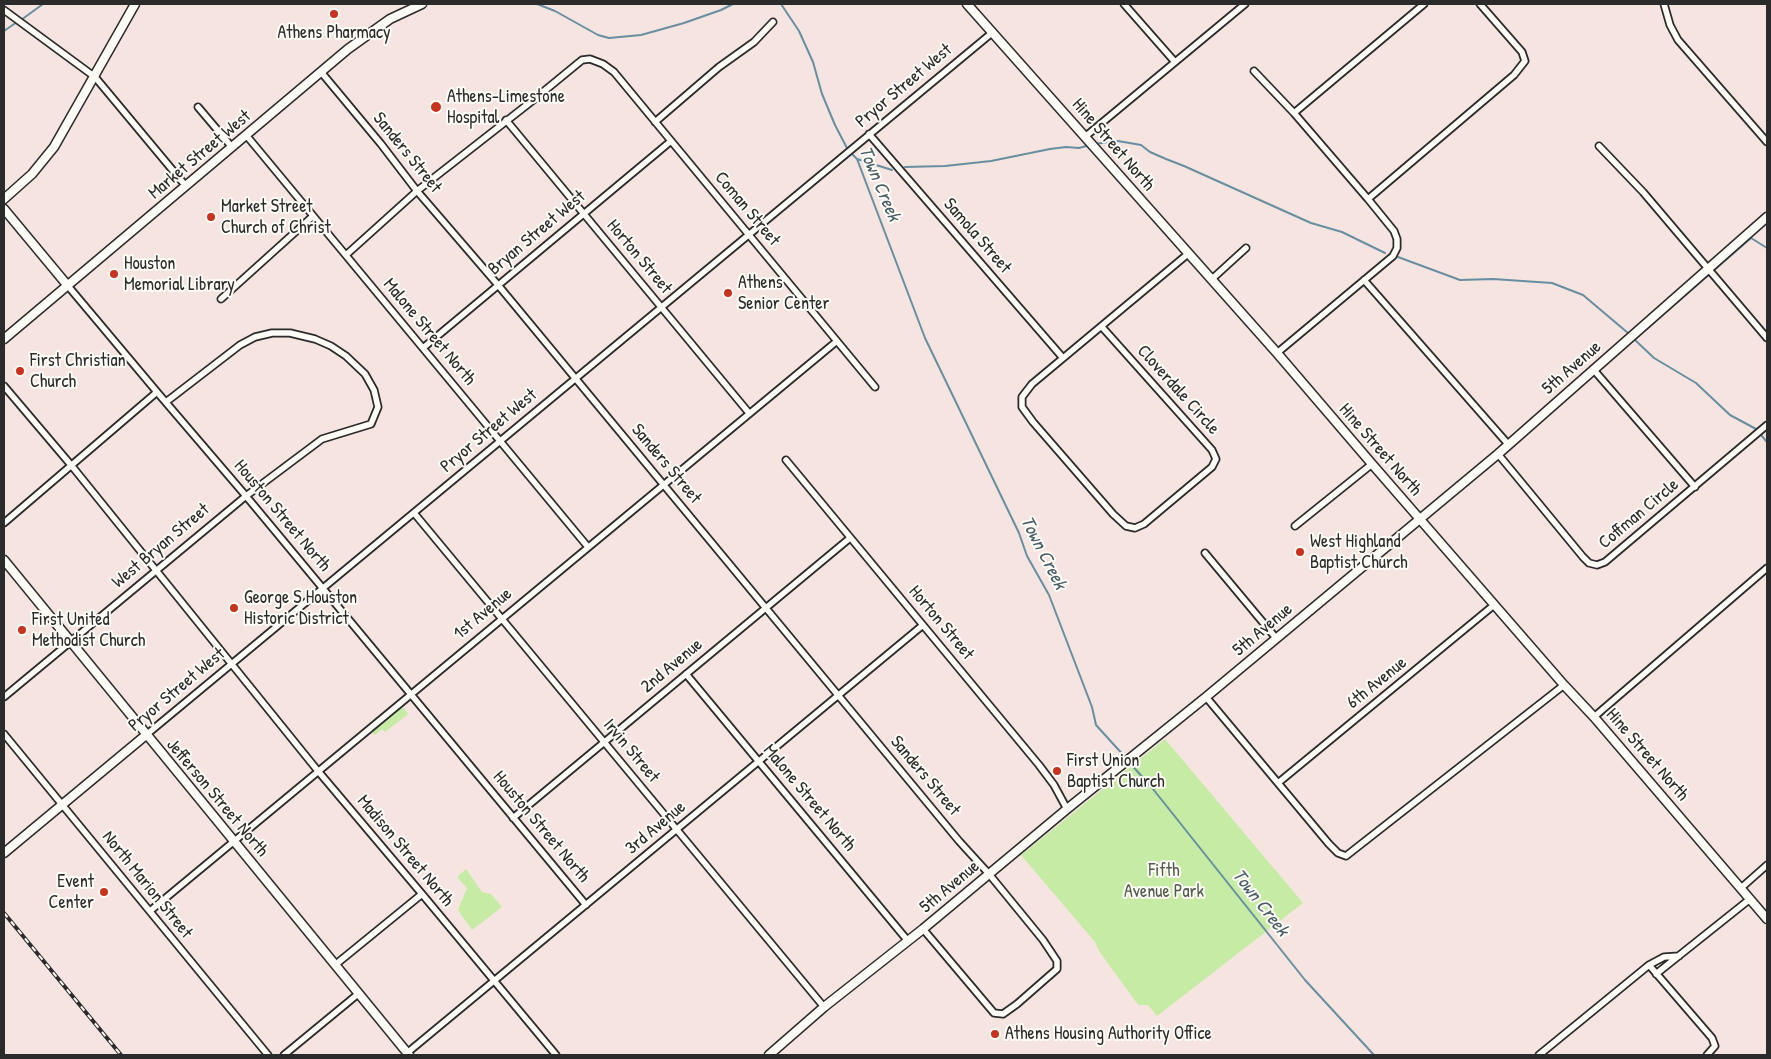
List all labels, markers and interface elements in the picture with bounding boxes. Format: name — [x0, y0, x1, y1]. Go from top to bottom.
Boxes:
marker: Athens Pharmacy — [328, 8, 340, 20]
place label: Athens Pharmacy — [277, 22, 391, 44]
street label: Pryor Street West — [851, 39, 957, 133]
place label: Athens-Limestone Hospital — [447, 86, 565, 128]
street label: Hine Street North — [1067, 94, 1159, 196]
marker: Athens-Limestone Hospital — [429, 100, 443, 114]
street label: Market Street West — [144, 106, 256, 204]
street label: Sanders Street — [368, 108, 446, 198]
water label: Town Creek — [853, 143, 905, 225]
street label: Coman Street — [710, 167, 784, 251]
street label: Bryan Street West — [484, 186, 590, 280]
street label: Samola Street — [938, 194, 1016, 278]
place label: Market Street Church of Christ — [221, 196, 331, 238]
marker: Market Street Church of Christ — [205, 211, 217, 223]
street label: Horton Street — [602, 215, 676, 299]
place label: Houston Memorial Library — [124, 253, 235, 296]
marker: Houston Memorial Library — [108, 268, 120, 280]
place label: Athens Senior Center — [738, 272, 829, 314]
street label: Malone Street North — [378, 274, 480, 390]
marker: Athens Senior Center — [722, 287, 734, 299]
street label: 5th Avenue — [1538, 337, 1606, 399]
street label: Cloverdale Circle — [1132, 341, 1224, 439]
place label: First Christian Church — [30, 350, 126, 392]
marker: First Christian Church — [14, 365, 26, 377]
street label: Pryor Street West — [436, 384, 542, 478]
street label: Hine Street North — [1334, 399, 1426, 501]
street label: Sanders Street — [626, 420, 706, 508]
street label: Houston Street North — [229, 456, 335, 576]
street label: Coffman Circle — [1595, 474, 1683, 554]
street label: West Bryan Street — [108, 499, 214, 593]
water label: Town Creek — [1015, 513, 1071, 593]
place label: West Highland Baptist Church — [1310, 531, 1407, 574]
marker: West Highland Baptist Church — [1294, 546, 1306, 558]
street label: Horton Street — [904, 581, 978, 665]
street label: 1st Avenue — [449, 583, 517, 645]
place label: George S Houston Historic District — [244, 587, 357, 630]
street label: 5th Avenue — [1229, 599, 1297, 661]
marker: George S Houston Historic District — [228, 602, 240, 614]
place label: First United Methodist Church — [32, 609, 145, 652]
marker: First United Methodist Church — [16, 624, 28, 636]
street label: 2nd Avenue — [637, 634, 707, 698]
street label: Pryor Street West — [124, 643, 230, 737]
street label: 6th Avenue — [1343, 652, 1411, 714]
street label: Hine Street North — [1601, 704, 1693, 806]
street label: Irvin Street — [598, 715, 664, 787]
street label: Sanders Street — [885, 732, 965, 820]
street label: Jefferson Street North — [161, 735, 273, 861]
street label: Malone Street North — [758, 740, 860, 856]
place label: First Union Baptist Church — [1067, 750, 1164, 792]
marker: First Union Baptist Church — [1051, 765, 1063, 777]
street label: Houston Street North — [488, 767, 594, 887]
street label: Madison Street North — [352, 791, 458, 911]
street label: 3rd Avenue — [622, 797, 690, 859]
street label: North Marion Street — [97, 827, 197, 943]
street label: 5th Avenue — [916, 856, 984, 918]
park label: Fifth Avenue Park — [1124, 860, 1204, 902]
water label: Town Creek — [1227, 865, 1293, 941]
place label: Event Center — [49, 871, 94, 914]
marker: Event Center — [98, 886, 110, 898]
place label: Athens Housing Authority Office — [1005, 1023, 1212, 1045]
marker: Athens Housing Authority Office — [989, 1028, 1001, 1040]

